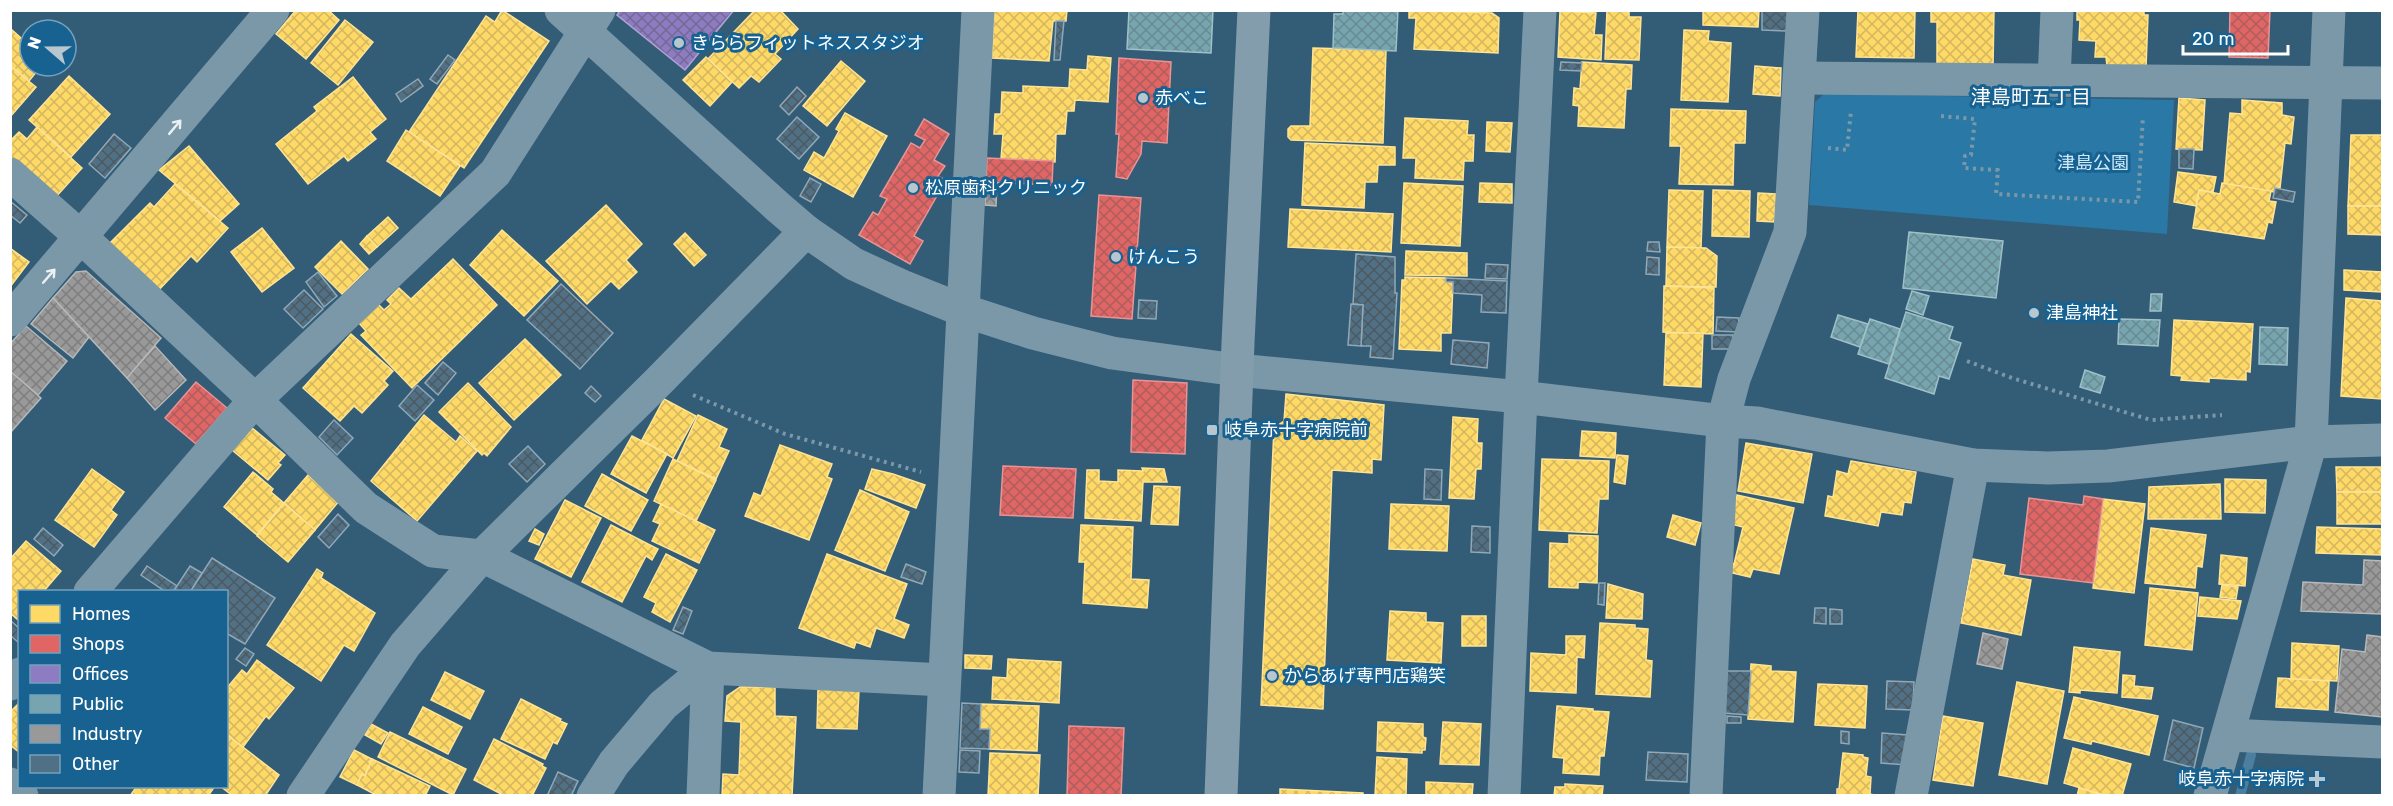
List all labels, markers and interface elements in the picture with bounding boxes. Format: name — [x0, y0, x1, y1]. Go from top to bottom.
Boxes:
north arrow — [18, 18, 78, 78]
scale bar — [2183, 18, 2288, 56]
text: 20 m — [2192, 28, 2234, 50]
place label: きららフィットネススタジオ — [691, 32, 925, 54]
text: N — [23, 34, 45, 52]
marker: きららフィットネススタジオ — [672, 36, 686, 50]
district label: 津島町五丁目 — [1971, 85, 2091, 109]
place label: 赤べこ — [1155, 87, 1209, 109]
marker: 赤べこ — [1136, 91, 1150, 105]
one-way arrow — [168, 119, 181, 135]
park label: 津島公園 — [2057, 152, 2129, 174]
place label: 松原歯科クリニック — [925, 177, 1087, 199]
marker: 松原歯科クリニック — [906, 181, 920, 195]
place label: けんこう — [1128, 246, 1200, 268]
marker: けんこう — [1109, 250, 1123, 264]
one-way arrow — [42, 268, 55, 284]
place label: 津島神社 — [2046, 302, 2118, 324]
marker: 津島神社 — [2027, 306, 2041, 320]
place label: 岐阜赤十字病院前 — [1224, 419, 1368, 441]
marker: 岐阜赤十字病院前 — [1205, 423, 1219, 437]
legend — [18, 590, 228, 788]
text: Homes — [72, 603, 130, 625]
text: Shops — [72, 633, 124, 655]
text: Offices — [72, 663, 129, 685]
place label: からあげ専門店鶏笑 — [1284, 665, 1446, 687]
marker: からあげ専門店鶏笑 — [1265, 669, 1279, 683]
text: Public — [72, 693, 124, 715]
text: Industry — [72, 723, 142, 745]
text: Other — [72, 753, 119, 775]
place label: 岐阜赤十字病院 — [2178, 768, 2304, 790]
marker: 岐阜赤十字病院 — [2308, 770, 2326, 788]

